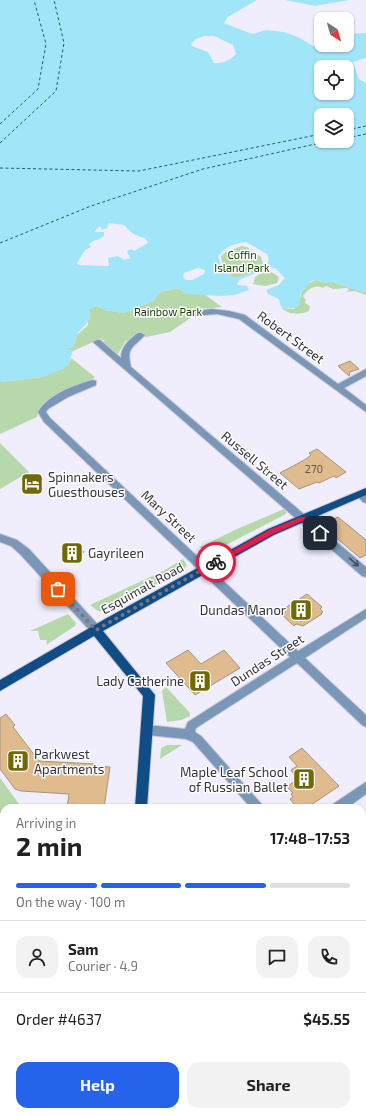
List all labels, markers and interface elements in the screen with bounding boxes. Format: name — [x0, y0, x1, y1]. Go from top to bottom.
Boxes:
north arrow — [314, 12, 354, 52]
map controls — [314, 12, 354, 148]
button: locate — [314, 60, 354, 100]
button: layers — [314, 108, 354, 148]
park label: Coffin Island Park — [214, 248, 270, 274]
park label: Rainbow Park — [134, 305, 203, 318]
street label: Robert Street — [254, 307, 328, 367]
street label: Russell Street — [218, 427, 292, 493]
house number: 270 — [305, 462, 323, 475]
place label: Spinnakers Guesthouses — [48, 469, 125, 500]
hotel icon: Spinnakers Guesthouses — [19, 471, 45, 497]
street label: Mary Street — [138, 486, 200, 546]
pin — [303, 516, 337, 550]
icon: home — [309, 522, 331, 544]
building icon: Gayrileen — [59, 540, 85, 566]
courier — [196, 542, 236, 582]
place label: Gayrileen — [88, 545, 144, 561]
icon: bike — [205, 551, 227, 573]
one-way arrow — [348, 557, 358, 566]
street label: Esquimalt Road — [98, 559, 186, 617]
pin — [41, 572, 75, 606]
icon: bag — [47, 578, 69, 600]
building icon: Dundas Manor — [288, 597, 314, 623]
place label: Dundas Manor — [200, 602, 286, 618]
street label: Dundas Street — [227, 630, 307, 690]
building icon: Lady Catherine — [187, 668, 213, 694]
place label: Lady Catherine — [96, 673, 184, 689]
place label: Parkwest Apartments — [34, 746, 104, 777]
building icon: Parkwest Apartments — [5, 748, 31, 774]
place label: Maple Leaf School of Russian Ballet — [180, 764, 288, 795]
building icon: Maple Leaf School of Russian Ballet — [291, 766, 317, 792]
text: Arriving in — [16, 815, 76, 831]
text: 17:48–17:53 — [270, 829, 350, 847]
text: 2 min — [16, 830, 82, 861]
text: On the way · 100 m — [16, 894, 125, 910]
button: person — [16, 936, 58, 978]
button: chat — [256, 936, 298, 978]
button: phone — [308, 936, 350, 978]
text: Sam — [68, 940, 99, 958]
text: Courier · 4.9 — [68, 958, 138, 974]
text: Order #4637 — [16, 1010, 102, 1028]
text: $45.55 — [303, 1010, 350, 1028]
button: Help — [16, 1062, 179, 1108]
button: Share — [187, 1062, 350, 1108]

